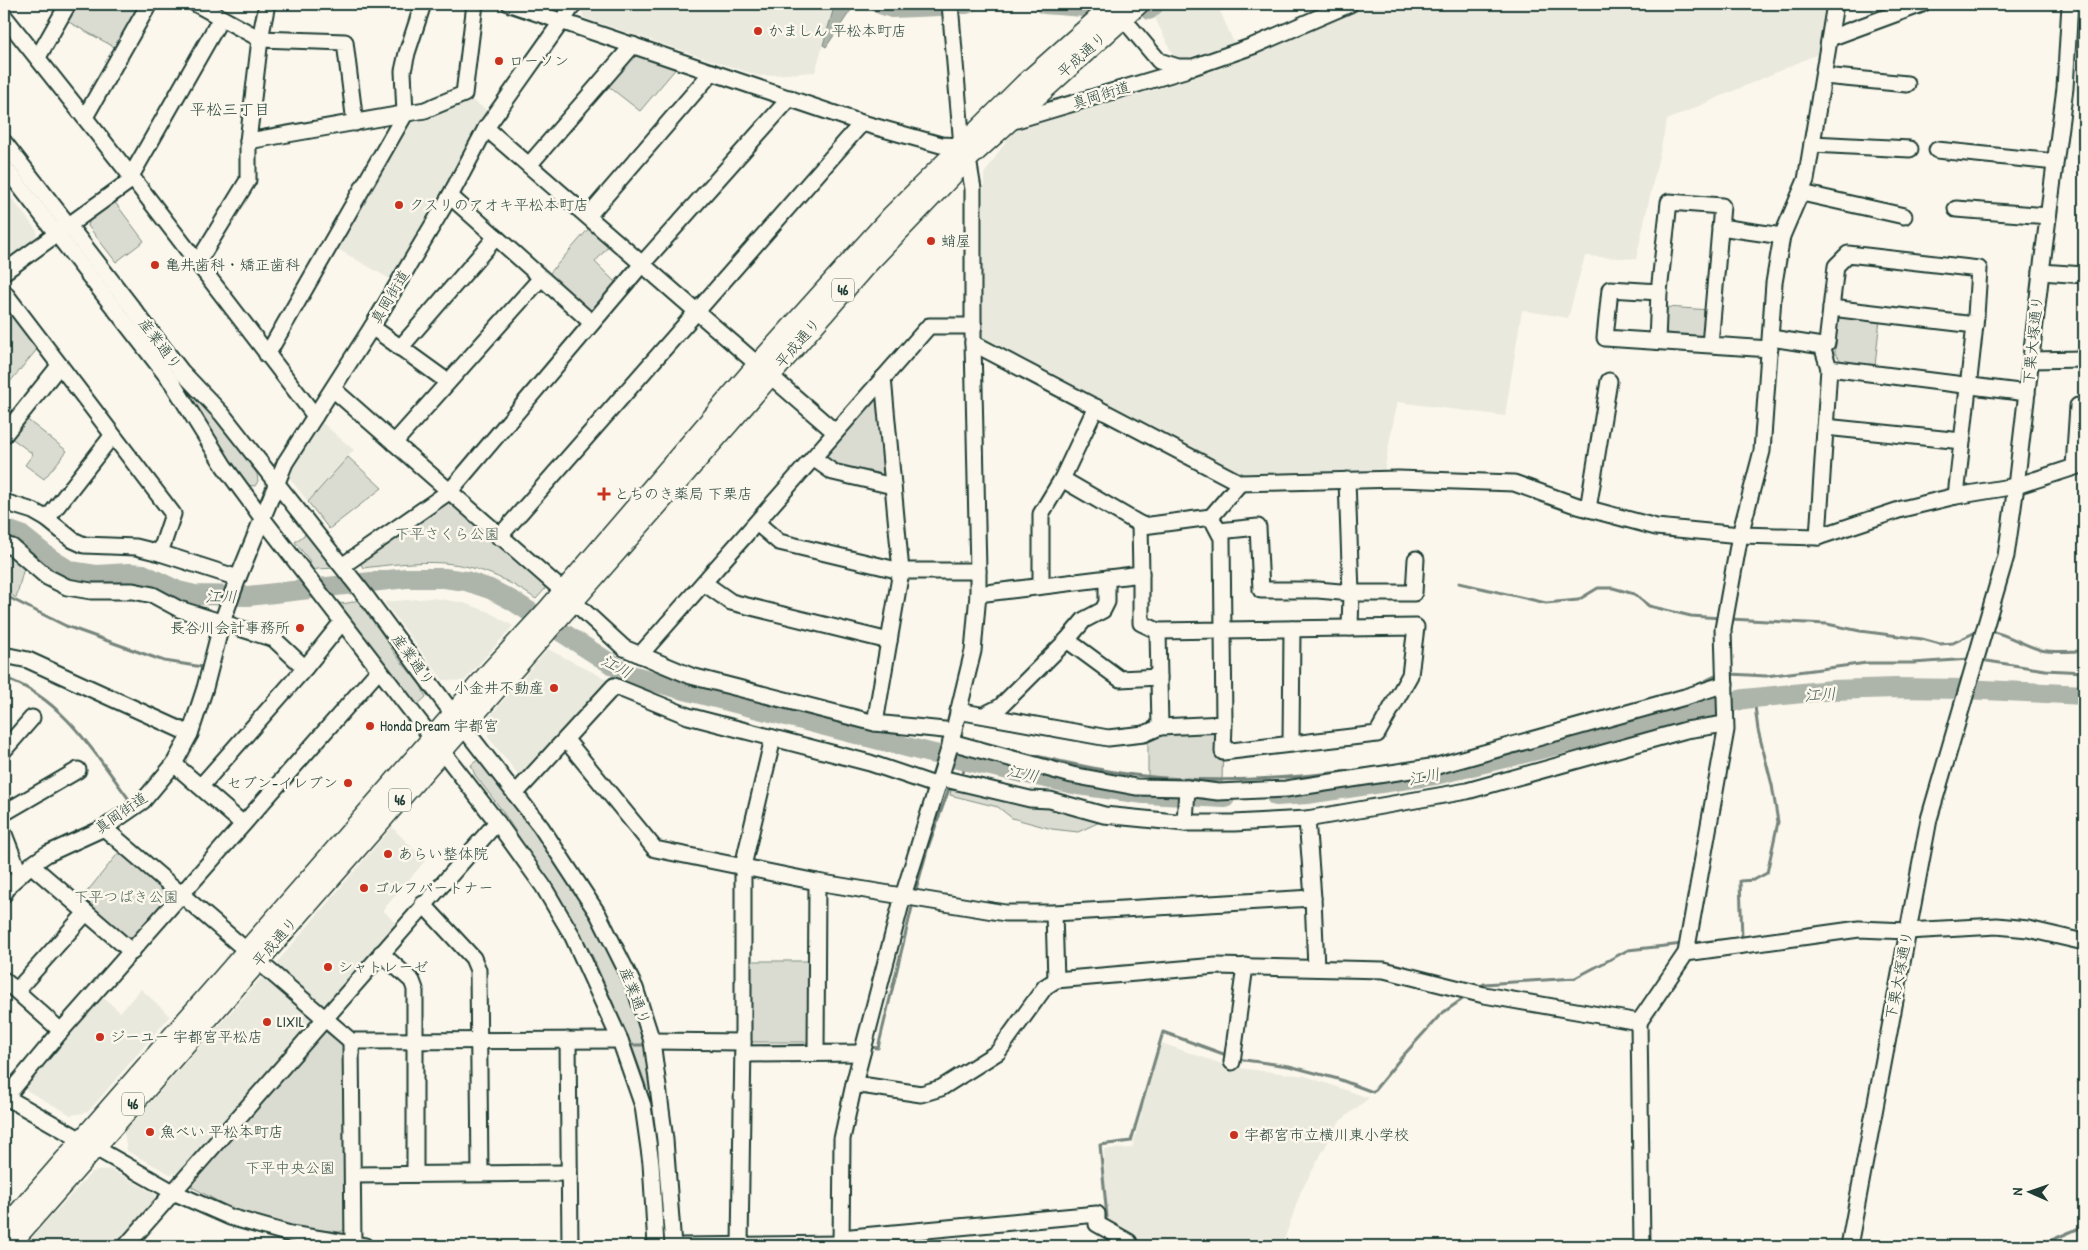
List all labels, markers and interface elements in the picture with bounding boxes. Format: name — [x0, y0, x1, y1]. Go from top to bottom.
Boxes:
place label: かましん 平松本町店 — [768, 20, 906, 41]
marker: かましん 平松本町店 — [752, 25, 764, 37]
street label: 平成通り — [1052, 27, 1111, 83]
place label: ローソン — [509, 50, 569, 71]
marker: ローソン — [493, 55, 505, 67]
street label: 真岡街道 — [1069, 76, 1133, 113]
district label: 平松三丁目 — [190, 98, 270, 120]
place label: クスリのアオキ平松本町店 — [409, 194, 589, 215]
marker: クスリのアオキ平松本町店 — [393, 199, 405, 211]
place label: 蛸屋 — [941, 230, 971, 251]
marker: 蛸屋 — [925, 235, 937, 247]
place label: 亀井歯科・矯正歯科 — [165, 254, 300, 275]
marker: 亀井歯科・矯正歯科 — [149, 259, 161, 271]
street label: 真岡街道 — [365, 266, 414, 328]
road number: 46 — [832, 278, 854, 302]
street label: 下栗大塚通り — [2017, 294, 2048, 386]
street label: 産業通り — [134, 313, 187, 374]
street label: 平成通り — [770, 313, 825, 372]
place label: とちのき薬局 下栗店 — [614, 483, 752, 504]
marker: とちのき薬局 下栗店 — [598, 488, 610, 500]
park label: 下平さくら公園 — [394, 523, 500, 544]
water label: 江川 — [205, 585, 237, 607]
place label: 長谷川会計事務所 — [170, 617, 290, 638]
marker: 長谷川会計事務所 — [294, 622, 306, 634]
street label: 産業通り — [387, 629, 440, 690]
water label: 江川 — [598, 649, 636, 683]
place label: 小金井不動産 — [454, 677, 544, 698]
marker: 小金井不動産 — [548, 682, 560, 694]
water label: 江川 — [1803, 682, 1837, 706]
place label: Honda Dream 宇都宮 — [380, 715, 498, 736]
marker: Honda Dream 宇都宮 — [364, 720, 376, 732]
water label: 江川 — [1005, 759, 1041, 787]
water label: 江川 — [1406, 762, 1442, 790]
place label: セブン-イレブン — [227, 772, 338, 793]
marker: セブン-イレブン — [342, 777, 354, 789]
street label: 真岡街道 — [90, 787, 151, 838]
road number: 46 — [389, 788, 411, 812]
place label: あらい整体院 — [398, 843, 488, 864]
marker: あらい整体院 — [382, 848, 394, 860]
place label: ゴルフパートナー — [374, 877, 493, 898]
marker: ゴルフパートナー — [358, 882, 370, 894]
park label: 下平つばき公園 — [73, 886, 179, 907]
street label: 平成通り — [247, 912, 302, 971]
street label: 下栗大塚通り — [1880, 929, 1917, 1021]
place label: シャトレーゼ — [338, 956, 429, 977]
marker: シャトレーゼ — [322, 961, 334, 973]
street label: 産業通り — [615, 964, 656, 1028]
place label: LIXIL — [277, 1011, 305, 1032]
marker: LIXIL — [261, 1016, 273, 1028]
place label: ジーユー 宇都宮平松店 — [110, 1026, 263, 1047]
marker: ジーユー 宇都宮平松店 — [94, 1031, 106, 1043]
road number: 46 — [122, 1092, 144, 1116]
place label: 魚べい 平松本町店 — [160, 1121, 283, 1142]
place label: 宇都宮市立横川東小学校 — [1244, 1124, 1409, 1145]
marker: 魚べい 平松本町店 — [144, 1126, 156, 1138]
marker: 宇都宮市立横川東小学校 — [1228, 1129, 1240, 1141]
park label: 下平中央公園 — [245, 1157, 335, 1178]
north arrow — [2006, 1168, 2056, 1218]
text: N — [2007, 1187, 2026, 1196]

